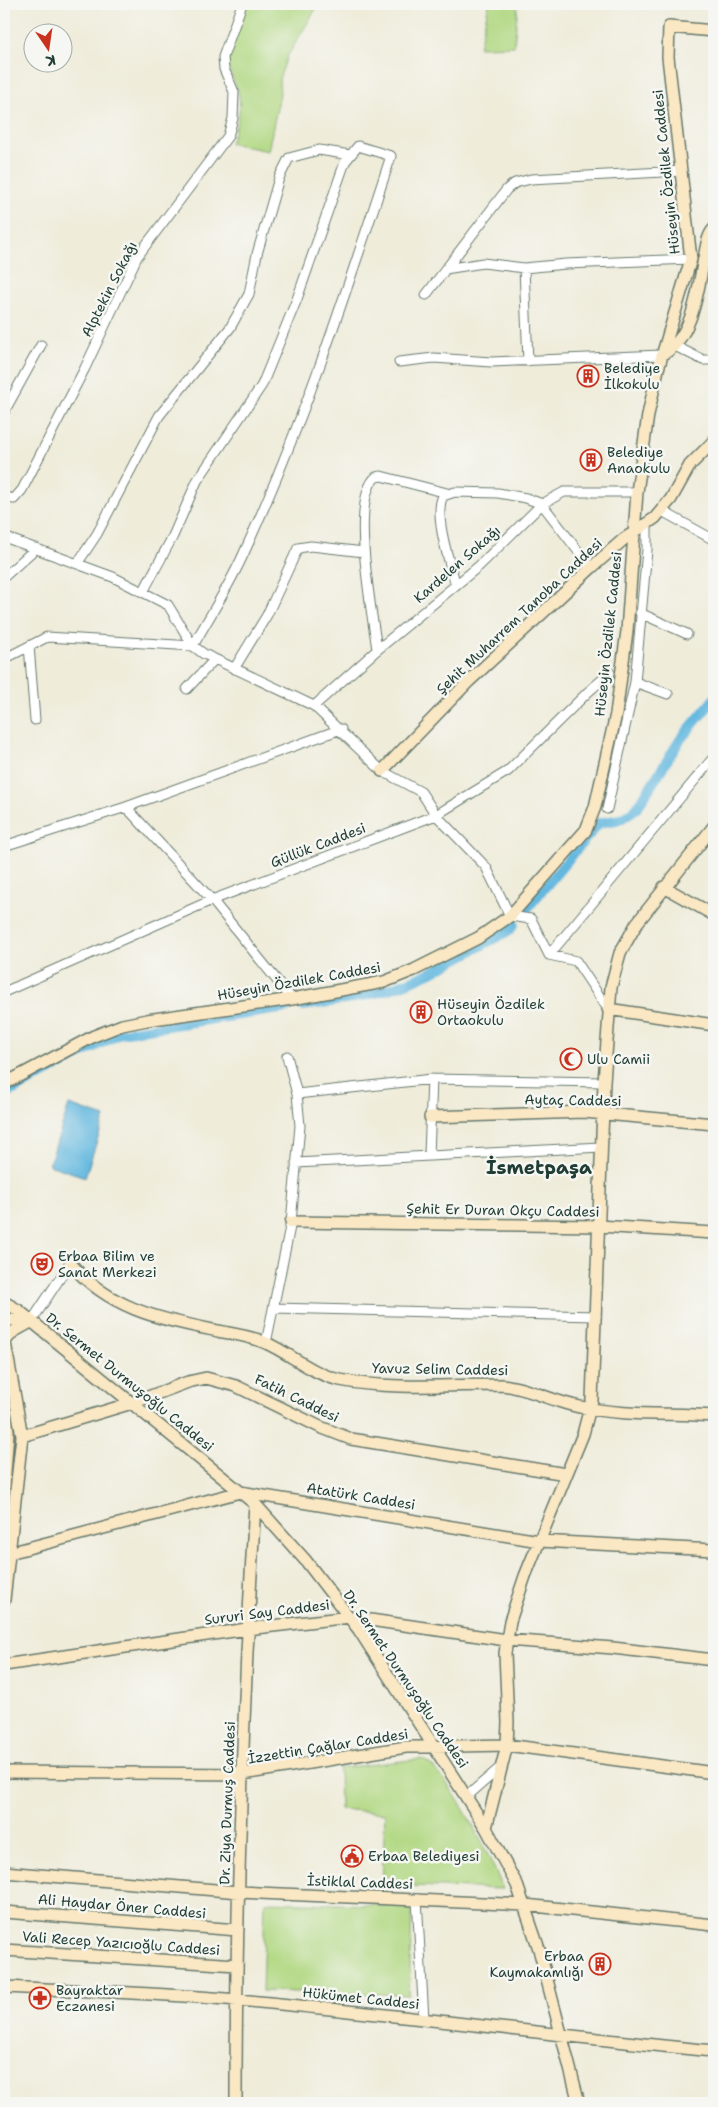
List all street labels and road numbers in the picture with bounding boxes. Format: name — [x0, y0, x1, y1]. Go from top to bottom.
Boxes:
street label: Hüseyin Özdilek Caddesi — [648, 89, 684, 255]
street label: Alptekin Sokağı — [77, 238, 141, 340]
street label: Kardelen Sokağı — [410, 521, 504, 607]
street label: Şehit Muharrem Tanoba Caddesi — [432, 534, 606, 698]
street label: Hüseyin Özdilek Caddesi — [590, 551, 626, 717]
street label: Güllük Caddesi — [268, 819, 368, 871]
street label: Hüseyin Özdilek Caddesi — [216, 958, 382, 1004]
street label: Aytaç Caddesi — [524, 1090, 622, 1110]
street label: Şehit Er Duran Okçu Caddesi — [406, 1199, 600, 1221]
street label: Dr. Sermet Durmuşoğlu Caddesi — [42, 1309, 218, 1455]
street label: Yavuz Selim Caddesi — [372, 1359, 508, 1379]
street label: Fatih Caddesi — [252, 1370, 342, 1426]
street label: Atatürk Caddesi — [305, 1479, 417, 1513]
street label: Dr. Sermet Durmuşoğlu Caddesi — [340, 1586, 472, 1772]
street label: Sururi Say Caddesi — [203, 1595, 331, 1629]
street label: Dr. Ziya Durmuş Caddesi — [215, 1721, 239, 1885]
street label: İzzettin Çağlar Caddesi — [247, 1724, 409, 1768]
street label: İstiklal Caddesi — [307, 1871, 413, 1893]
street label: Ali Haydar Öner Caddesi — [37, 1890, 207, 1922]
street label: Vali Recep Yazıcıoğlu Caddesi — [21, 1927, 221, 1959]
street label: Hükümet Caddesi — [302, 1983, 420, 2013]

